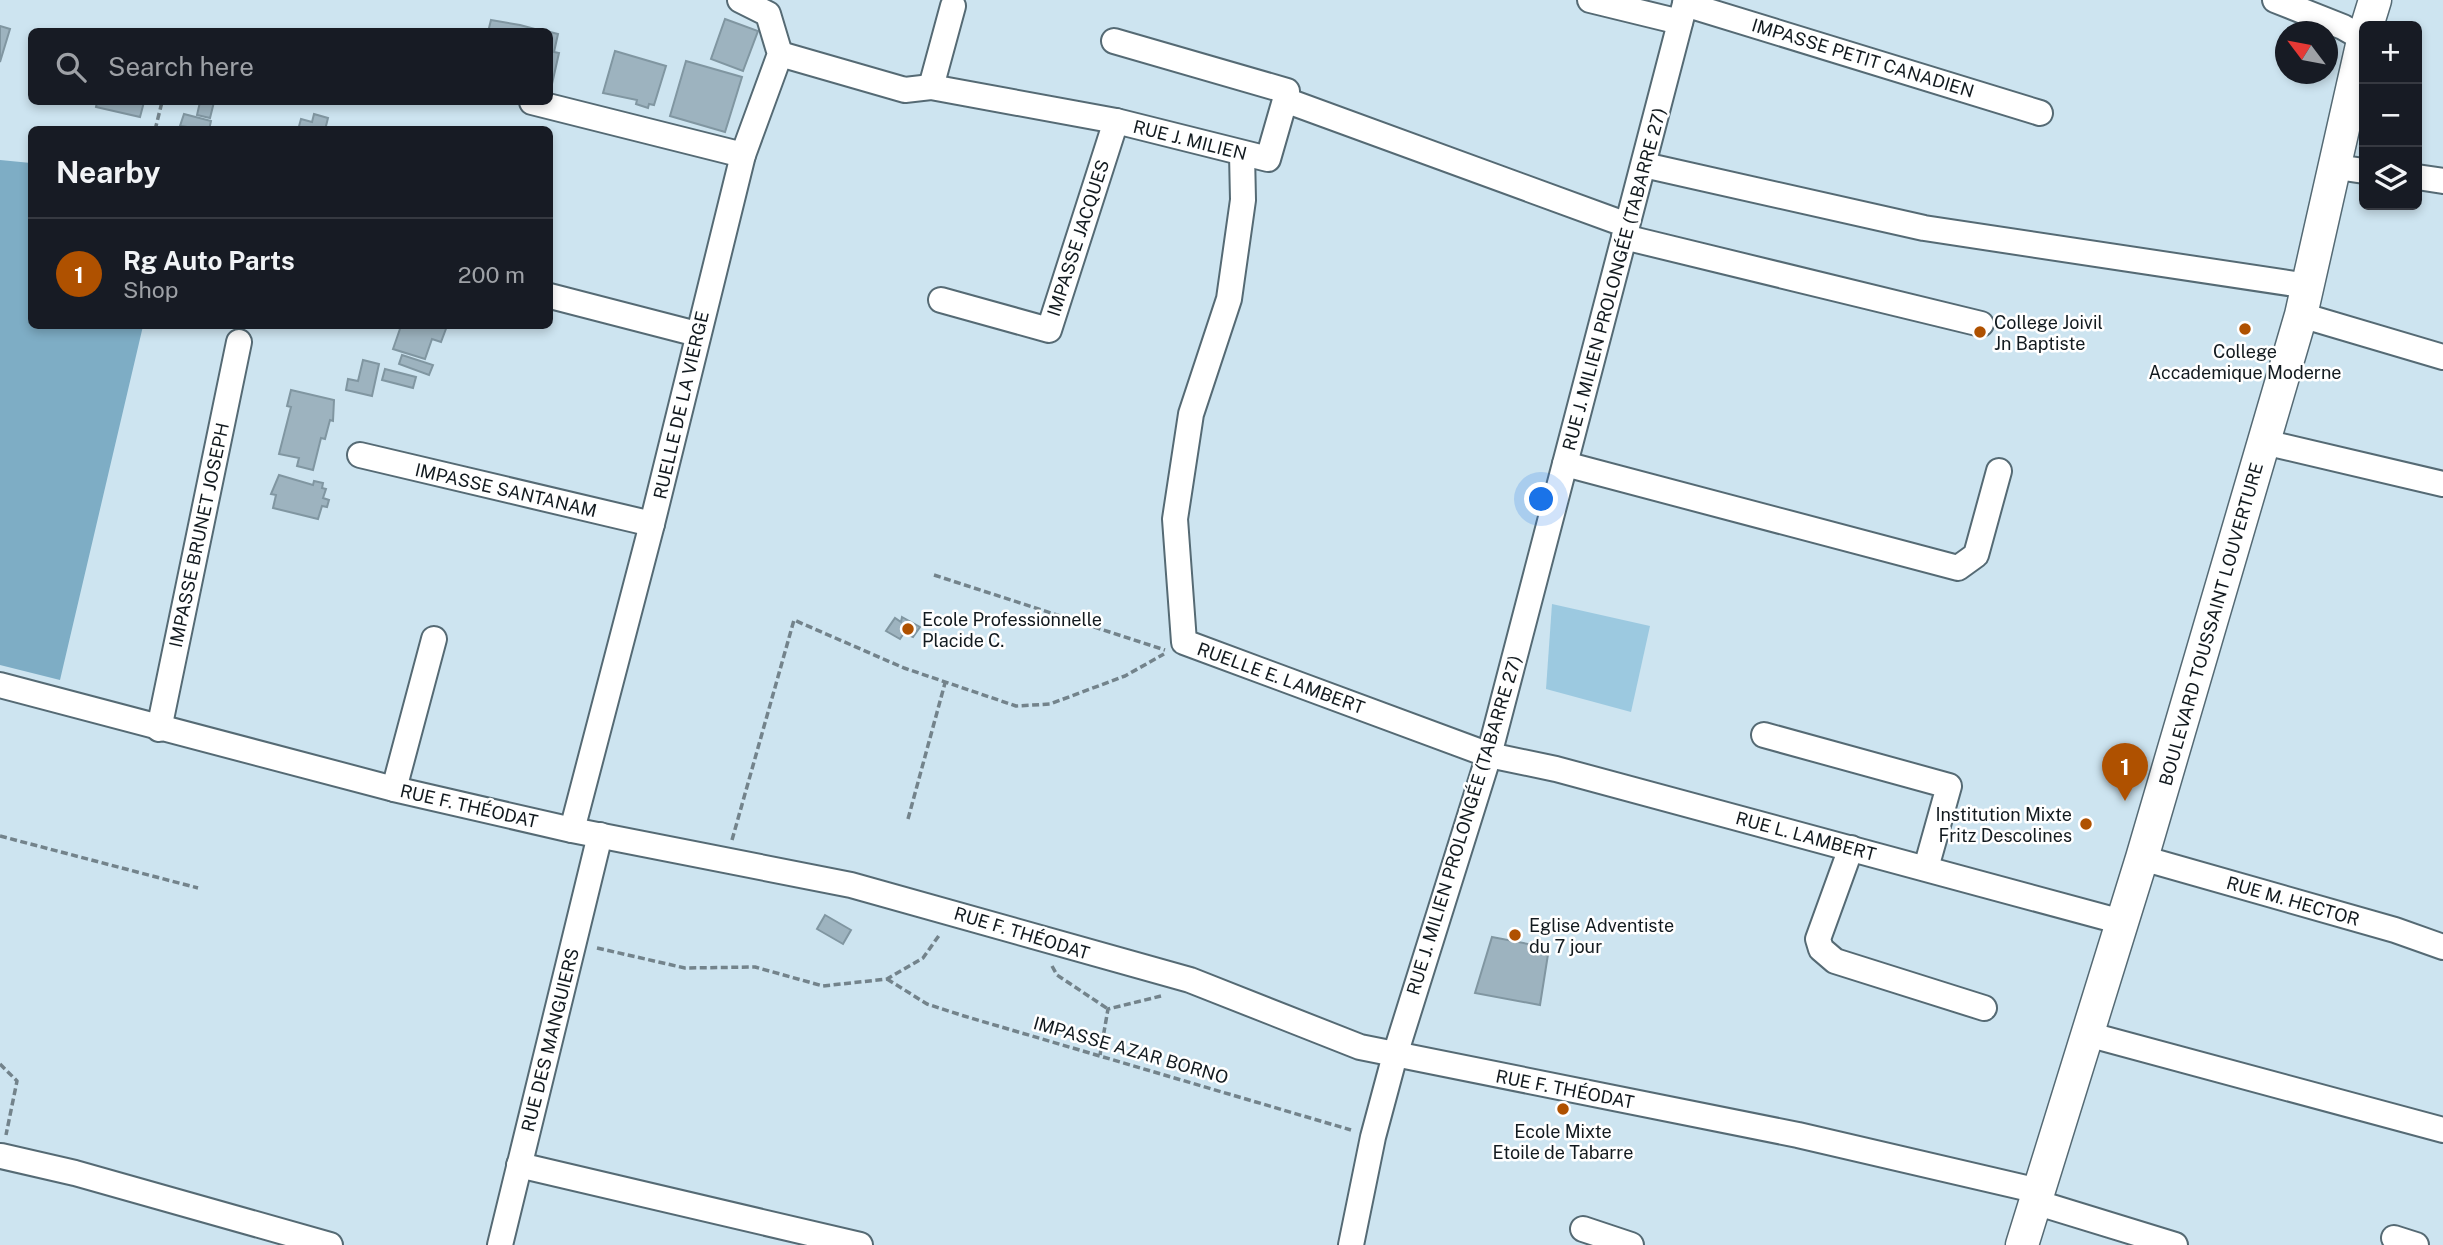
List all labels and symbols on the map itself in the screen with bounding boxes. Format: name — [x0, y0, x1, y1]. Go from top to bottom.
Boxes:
street label: IMPASSE PETIT CANADIEN — [1749, 14, 1977, 102]
north arrow — [2275, 21, 2338, 84]
street label: RUE J. MILIEN PROLONGÉE (TABARRE 27) — [1557, 105, 1670, 453]
street label: RUE J. MILIEN — [1131, 116, 1249, 164]
street label: IMPASSE JACQUES — [1043, 157, 1113, 319]
street label: RUELLE DE LA VIERGE — [649, 309, 713, 501]
place label: College Joivil Jn Baptiste — [1994, 312, 2103, 354]
marker: College Accademique Moderne — [2237, 321, 2253, 337]
marker: College Joivil Jn Baptiste — [1972, 324, 1988, 340]
place label: College Accademique Moderne — [2148, 341, 2342, 383]
street label: IMPASSE BRUNET JOSEPH — [165, 421, 233, 649]
street label: IMPASSE SANTANAM — [413, 459, 599, 521]
street label: BOULEVARD TOUSSAINT LOUVERTURE — [2155, 460, 2267, 788]
your location — [1524, 482, 1558, 516]
place label: Ecole Professionnelle Placide C. — [922, 609, 1102, 651]
marker: Ecole Professionnelle Placide C. — [900, 621, 916, 637]
street label: RUELLE E. LAMBERT — [1194, 638, 1368, 718]
street label: RUE J. MILIEN PROLONGÉE (TABARRE 27) — [1401, 652, 1526, 997]
pin: 1 — [2102, 743, 2148, 801]
street label: RUE F. THÉODAT — [398, 779, 540, 832]
place label: Institution Mixte Fritz Descolines — [1935, 804, 2072, 846]
street label: RUE L. LAMBERT — [1734, 807, 1879, 865]
marker: Institution Mixte Fritz Descolines — [2078, 816, 2094, 832]
street label: RUE M. HECTOR — [2224, 872, 2362, 930]
street label: RUE F. THÉODAT — [952, 901, 1093, 964]
place label: Eglise Adventiste du 7 jour — [1529, 915, 1674, 957]
marker: Eglise Adventiste du 7 jour — [1507, 927, 1523, 943]
street label: RUE DES MANGUIERS — [517, 946, 583, 1134]
street label: IMPASSE AZAR BORNO — [1031, 1012, 1231, 1088]
street label: RUE F. THÉODAT — [1494, 1064, 1637, 1113]
marker: Ecole Mixte Etoile de Tabarre — [1555, 1101, 1571, 1117]
place label: Ecole Mixte Etoile de Tabarre — [1493, 1121, 1633, 1163]

